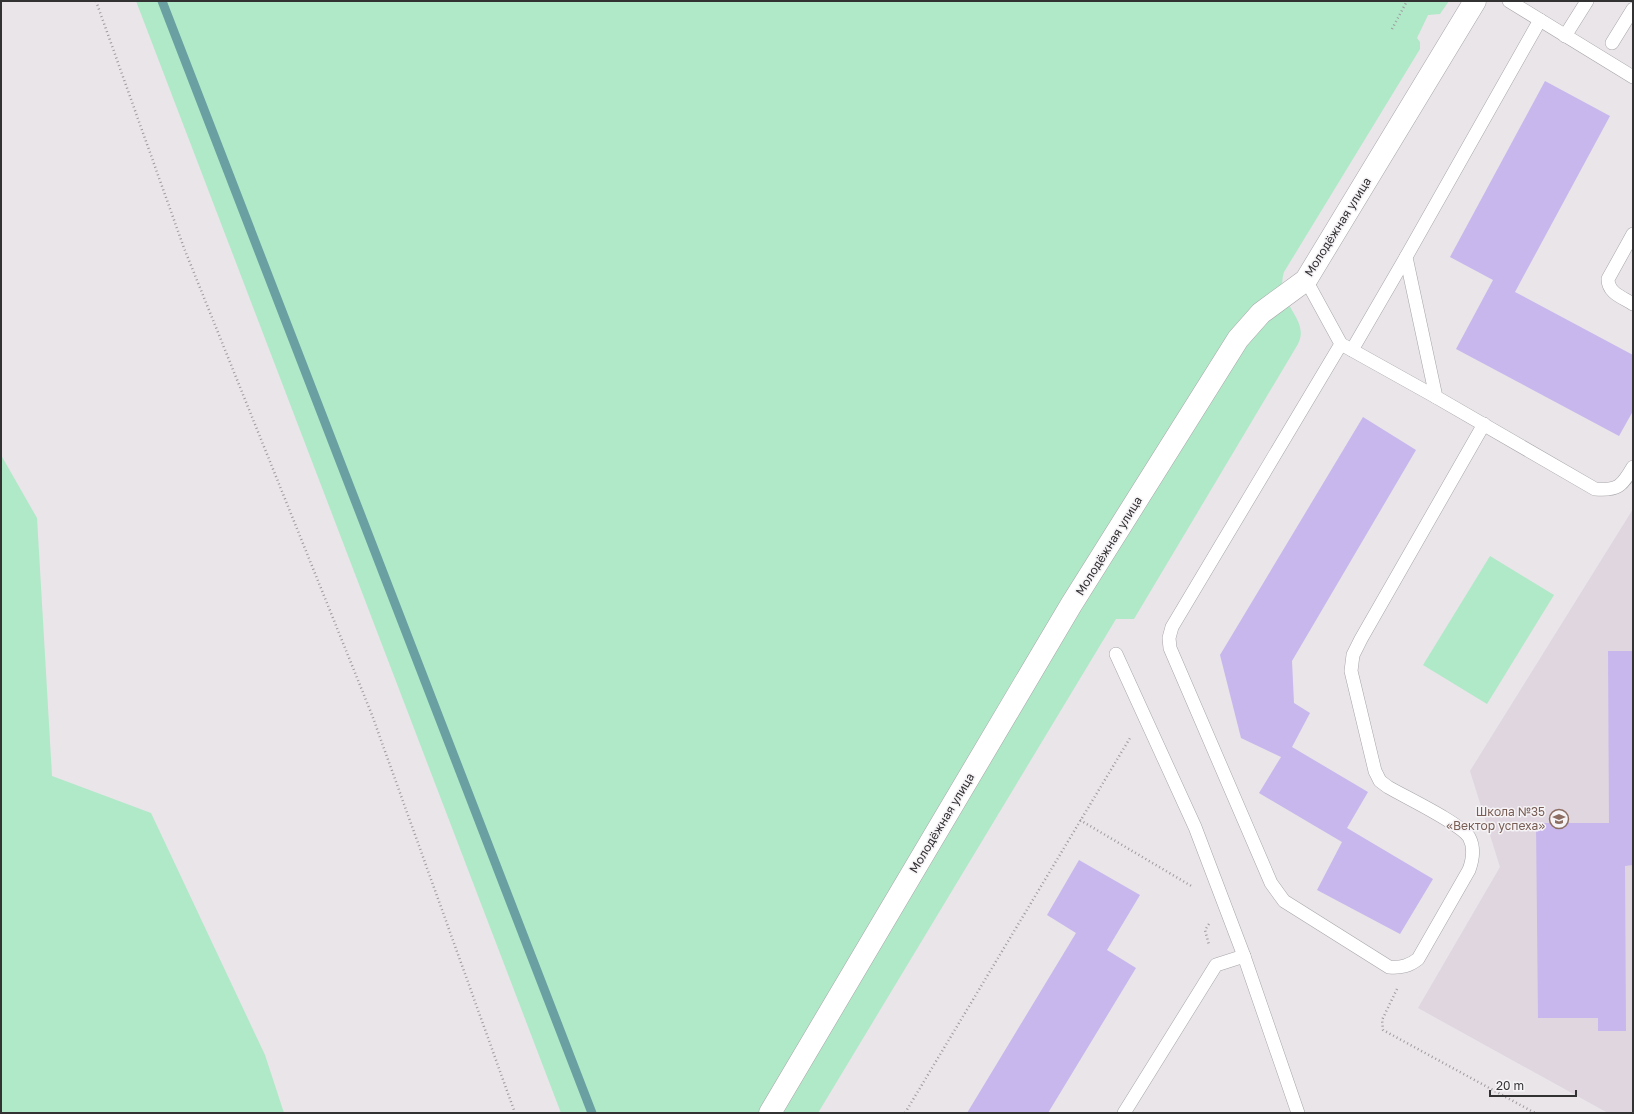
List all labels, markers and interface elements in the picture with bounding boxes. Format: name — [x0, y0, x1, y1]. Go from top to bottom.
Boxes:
street label: Молодёжная улица — [1301, 174, 1374, 279]
street label: Молодёжная улица — [1072, 493, 1145, 598]
street label: Молодёжная улица — [906, 770, 977, 876]
place label: Школа №35 «Вектор успеха» — [1446, 804, 1545, 833]
school or university icon: Школа №35 «Вектор успеха» — [1548, 808, 1570, 830]
scale bar — [1490, 1072, 1576, 1098]
text: 20 m — [1496, 1078, 1524, 1093]

